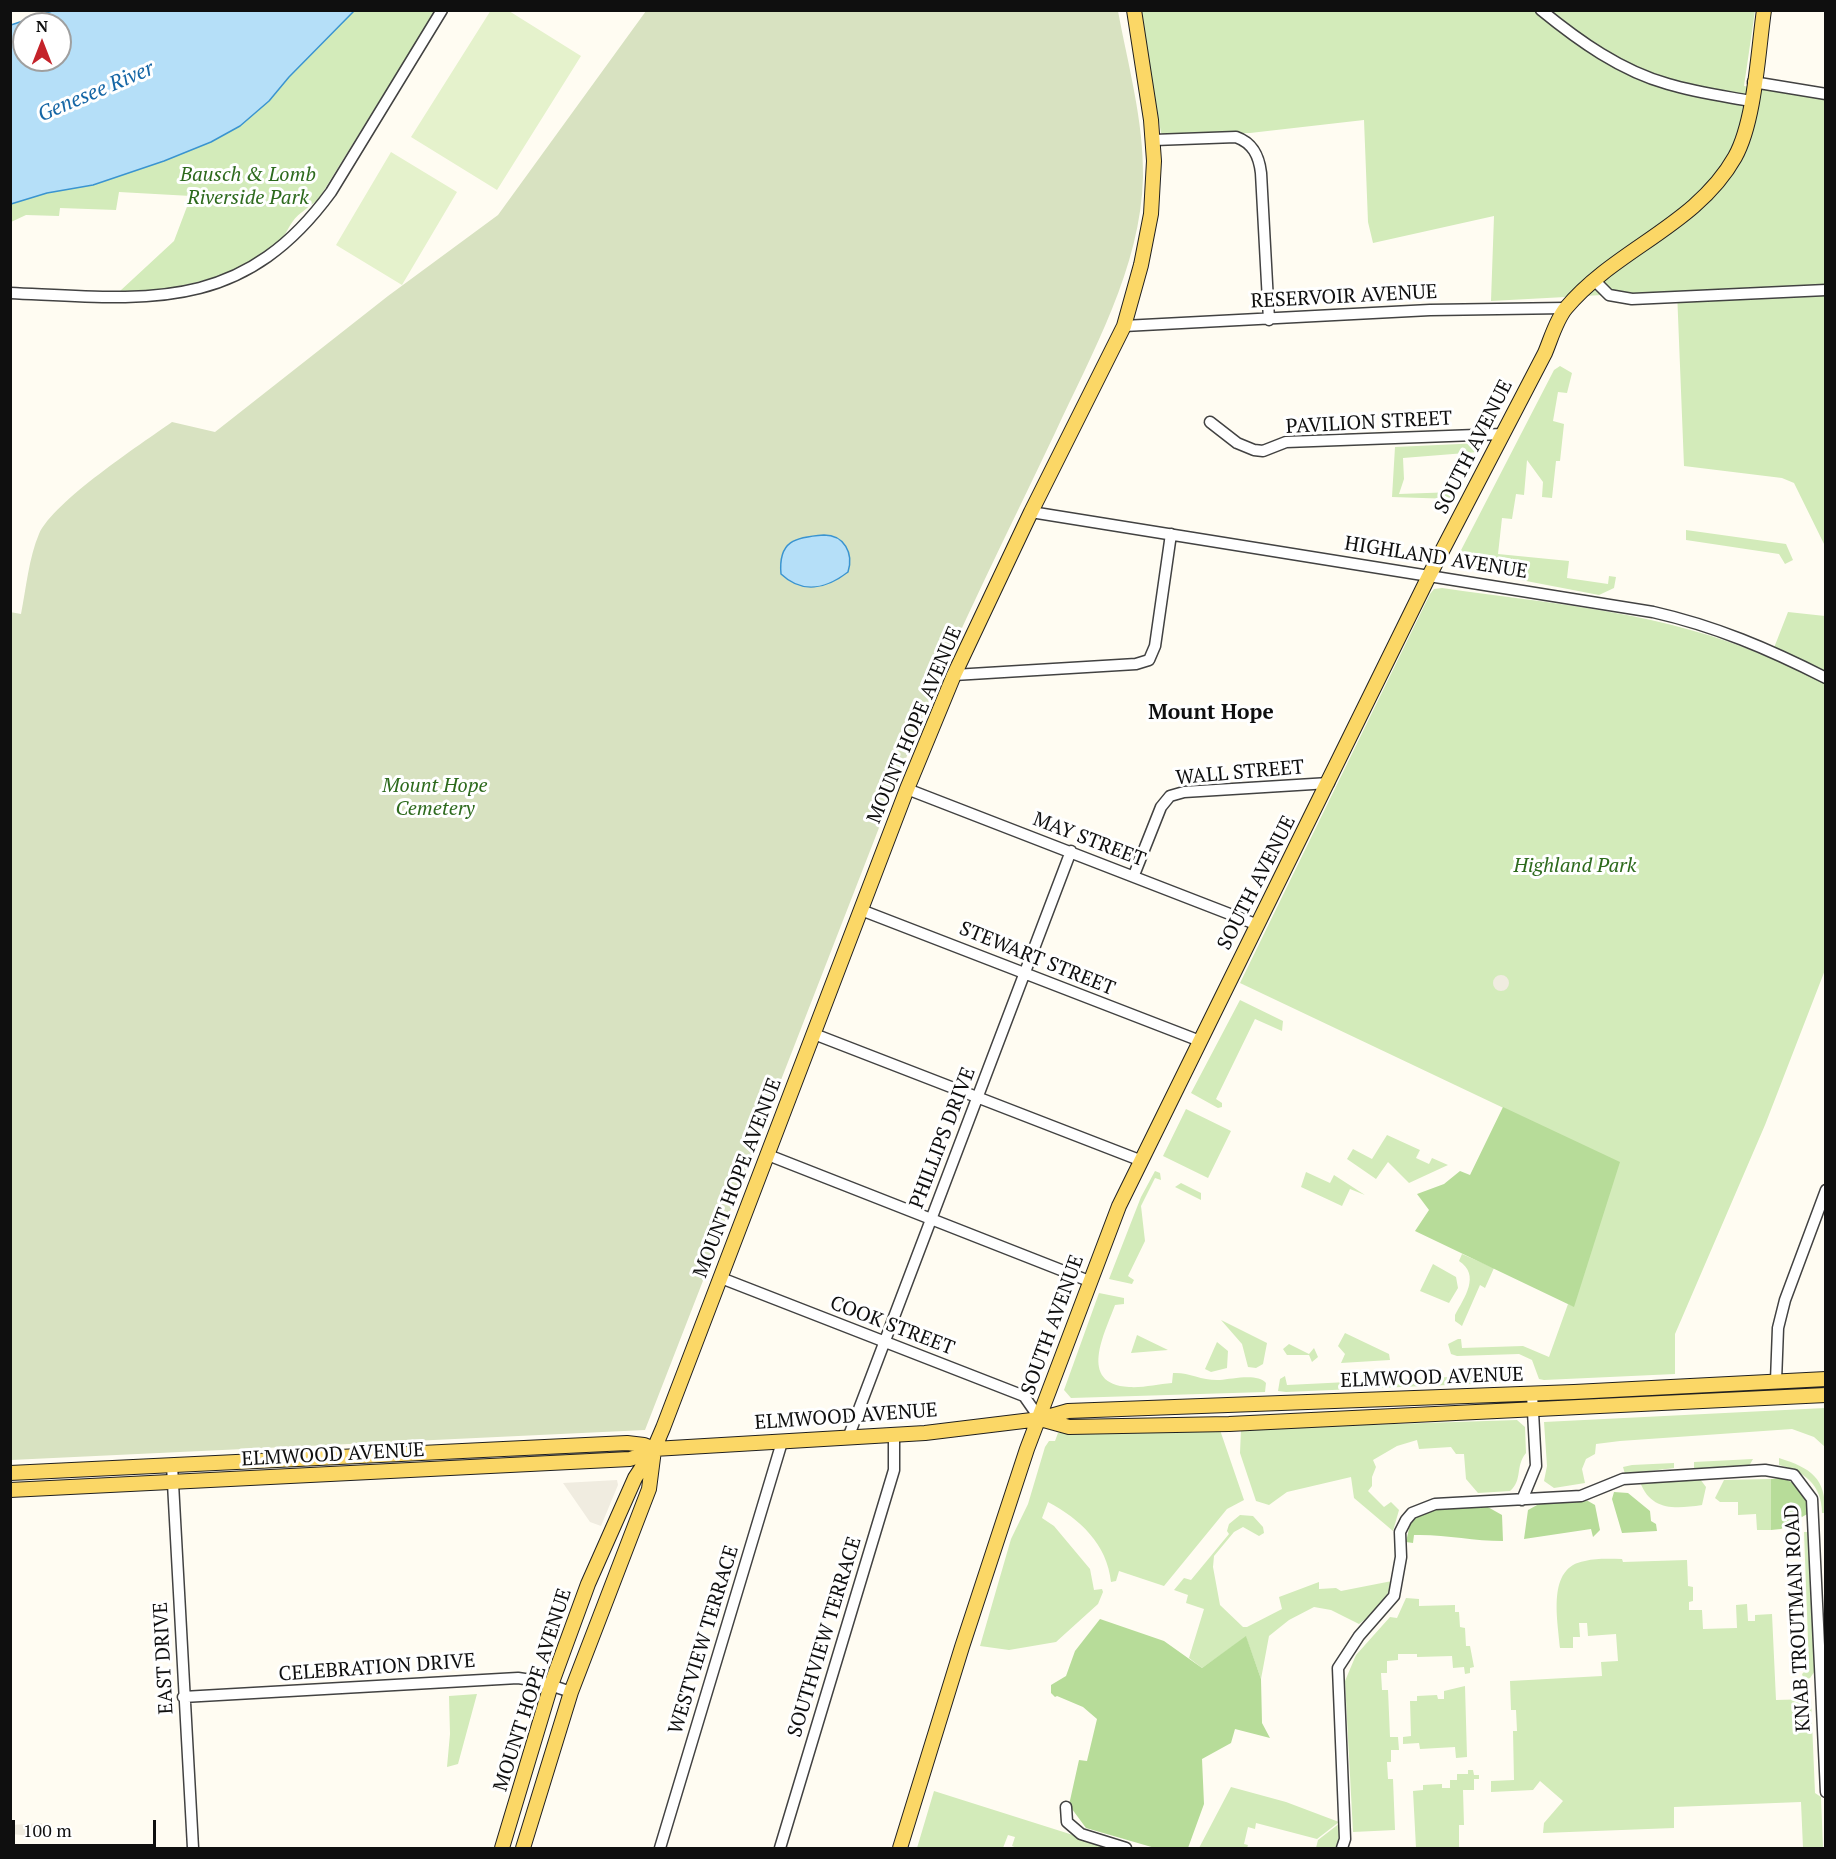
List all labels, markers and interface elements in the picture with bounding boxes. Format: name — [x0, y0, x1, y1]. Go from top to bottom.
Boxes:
north arrow — [12, 12, 72, 72]
text: N — [36, 15, 48, 37]
water label: Genesee River — [34, 56, 158, 128]
park label: Bausch & Lomb Riverside Park — [180, 163, 316, 210]
street label: RESERVOIR AVENUE — [1250, 280, 1438, 314]
street label: SOUTH AVENUE — [1430, 376, 1518, 518]
street label: PAVILION STREET — [1285, 407, 1453, 439]
street label: HIGHLAND AVENUE — [1343, 532, 1529, 584]
street label: MOUNT HOPE AVENUE — [863, 623, 967, 827]
district label: Mount Hope — [1148, 700, 1274, 726]
street label: WALL STREET — [1175, 755, 1305, 791]
park label: Mount Hope Cemetery — [382, 774, 488, 821]
street label: MAY STREET — [1029, 808, 1149, 872]
street label: SOUTH AVENUE — [1213, 812, 1301, 954]
park label: Highland Park — [1514, 854, 1636, 878]
street label: STEWART STREET — [956, 917, 1118, 1001]
street label: PHILLIPS DRIVE — [905, 1064, 981, 1212]
street label: MOUNT HOPE AVENUE — [689, 1075, 787, 1281]
street label: SOUTH AVENUE — [1017, 1252, 1089, 1398]
street label: COOK STREET — [826, 1291, 958, 1361]
street label: ELMWOOD AVENUE — [1340, 1363, 1524, 1393]
street label: ELMWOOD AVENUE — [754, 1399, 938, 1435]
street label: ELMWOOD AVENUE — [241, 1438, 425, 1472]
street label: KNAB TROUTMAN ROAD — [1780, 1504, 1816, 1732]
street label: SOUTHVIEW TERRACE — [783, 1534, 867, 1740]
street label: WESTVIEW TERRACE — [664, 1543, 744, 1737]
street label: MOUNT HOPE AVENUE — [489, 1586, 577, 1794]
street label: EAST DRIVE — [149, 1601, 179, 1715]
street label: CELEBRATION DRIVE — [278, 1649, 476, 1687]
scale bar — [15, 1808, 159, 1846]
text: 100 m — [23, 1818, 72, 1842]

